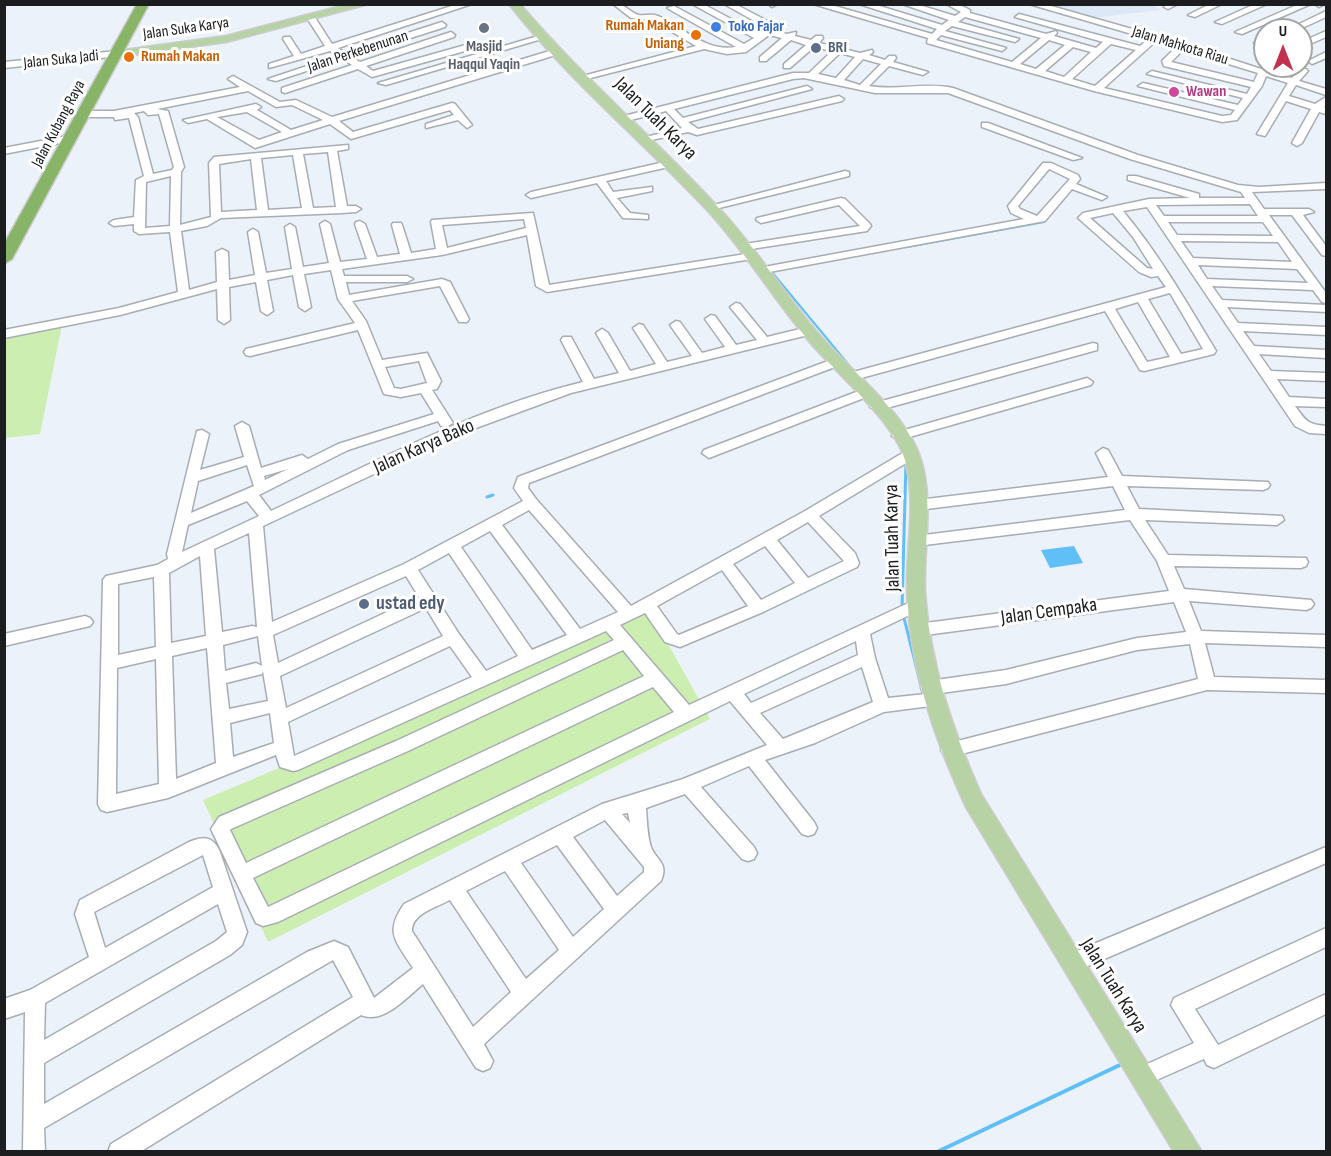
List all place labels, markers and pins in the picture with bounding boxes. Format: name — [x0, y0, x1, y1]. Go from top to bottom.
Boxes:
place label: Rumah Makan Uniang — [605, 16, 684, 54]
place label: Toko Fajar — [728, 17, 784, 37]
marker: Toko Fajar — [709, 20, 723, 34]
marker: Masjid Haqqul Yaqin — [477, 21, 491, 35]
marker: Rumah Makan Uniang — [689, 28, 703, 42]
place label: Masjid Haqqul Yaqin — [448, 37, 520, 75]
place label: BRI — [828, 38, 847, 58]
marker: BRI — [809, 41, 823, 55]
place label: Rumah Makan — [141, 47, 220, 67]
marker: Rumah Makan — [122, 50, 136, 64]
place label: Wawan — [1186, 82, 1226, 102]
marker: Wawan — [1167, 85, 1181, 99]
place label: ustad edy — [376, 592, 445, 616]
marker: ustad edy — [357, 597, 371, 611]

